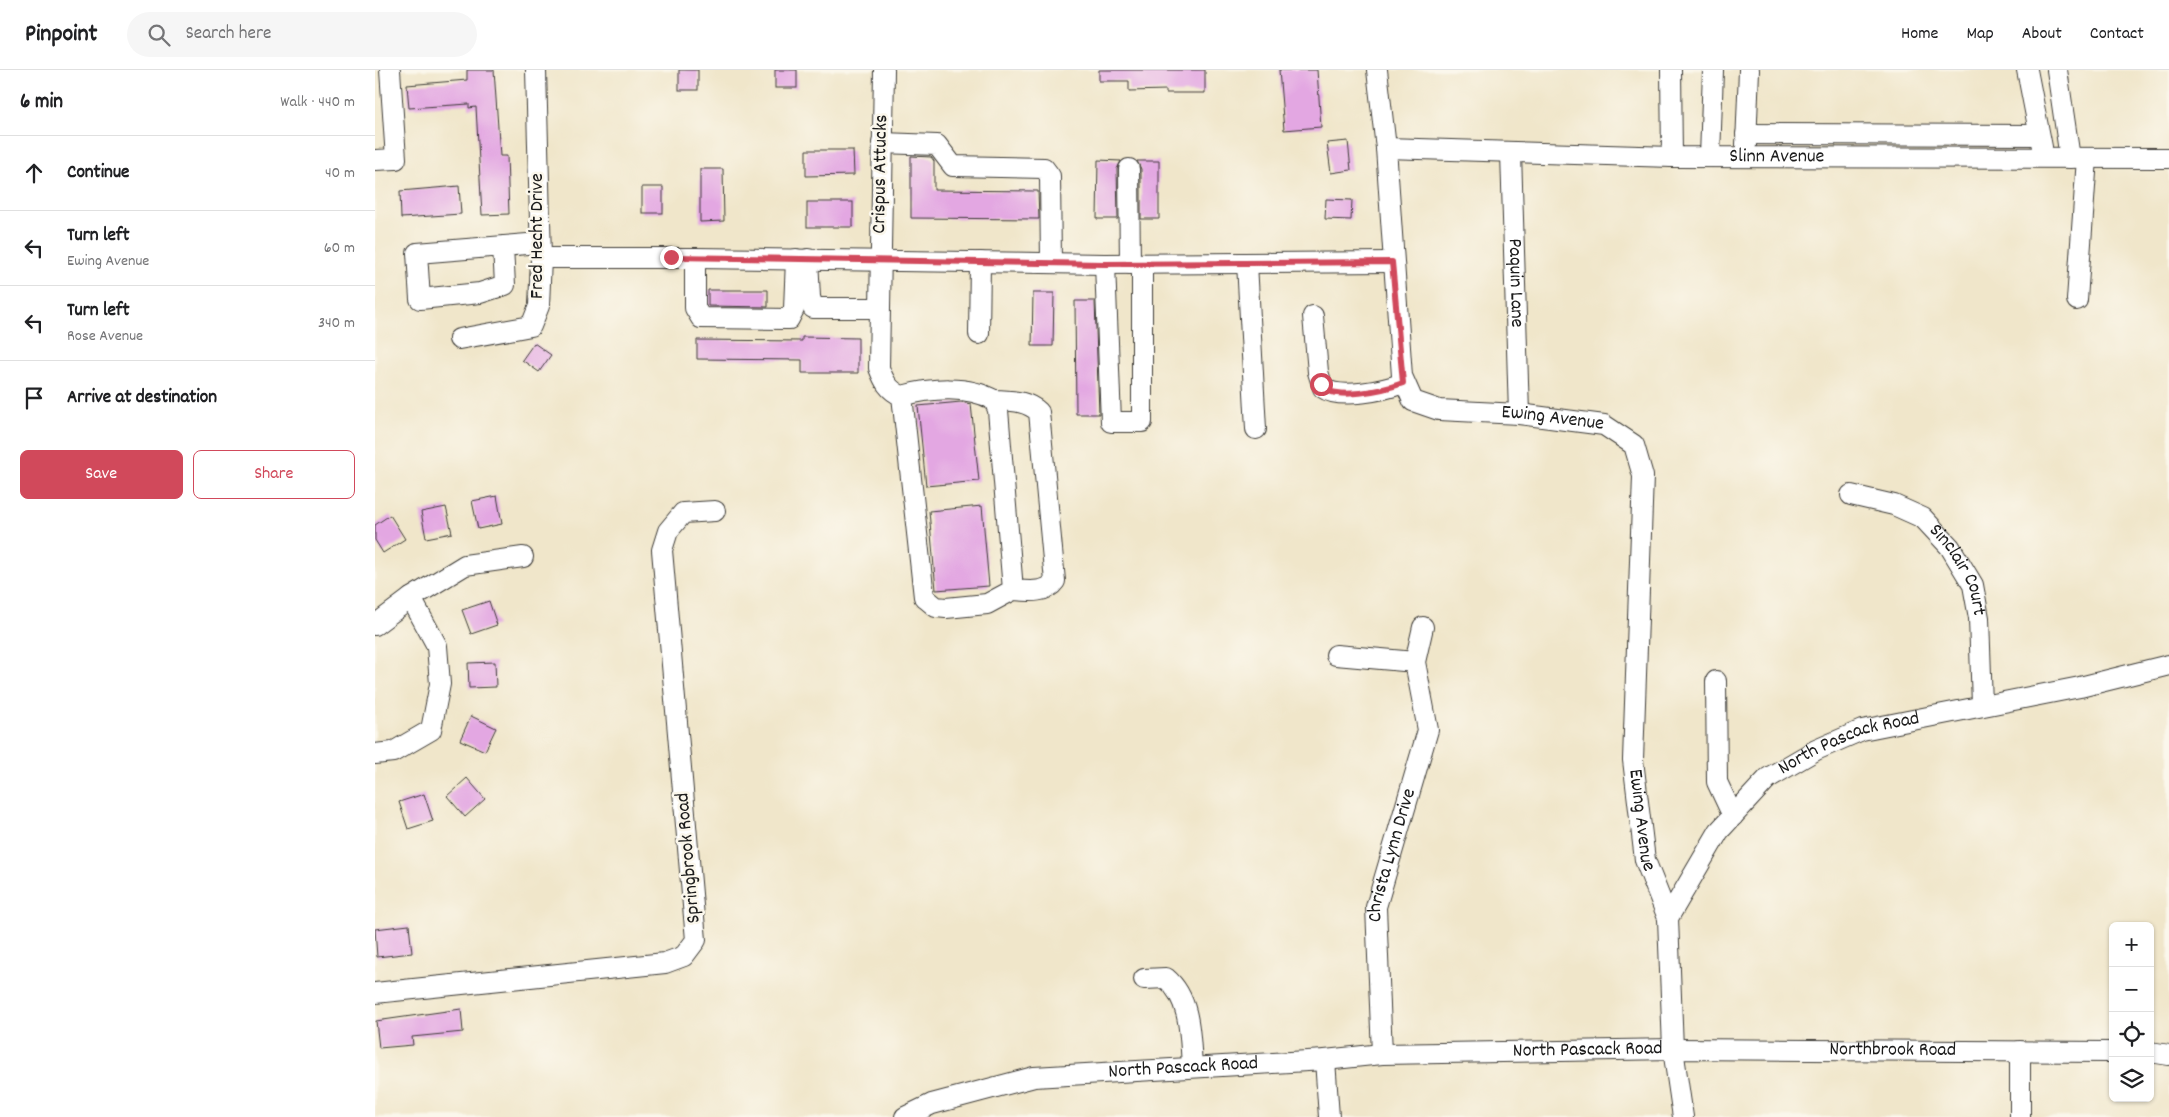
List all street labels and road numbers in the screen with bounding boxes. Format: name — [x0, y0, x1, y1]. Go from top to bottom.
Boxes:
street label: Crispus Attucks — [866, 114, 896, 234]
street label: Slinn Avenue — [1729, 143, 1825, 171]
street label: Fred Hecht Drive — [524, 173, 552, 299]
street label: Paquin Lane — [1500, 238, 1530, 328]
street label: Ewing Avenue — [1501, 399, 1606, 439]
street label: Sinclair Court — [1922, 518, 1992, 618]
street label: North Pascack Road — [1773, 705, 1922, 783]
street label: Ewing Avenue — [1620, 768, 1662, 876]
street label: Christa Lynn Drive — [1362, 785, 1424, 923]
street label: Springbrook Road — [669, 791, 709, 925]
street label: North Pascack Road — [1512, 1035, 1663, 1066]
street label: Northbrook Road — [1829, 1036, 1956, 1065]
street label: North Pascack Road — [1108, 1050, 1259, 1087]

